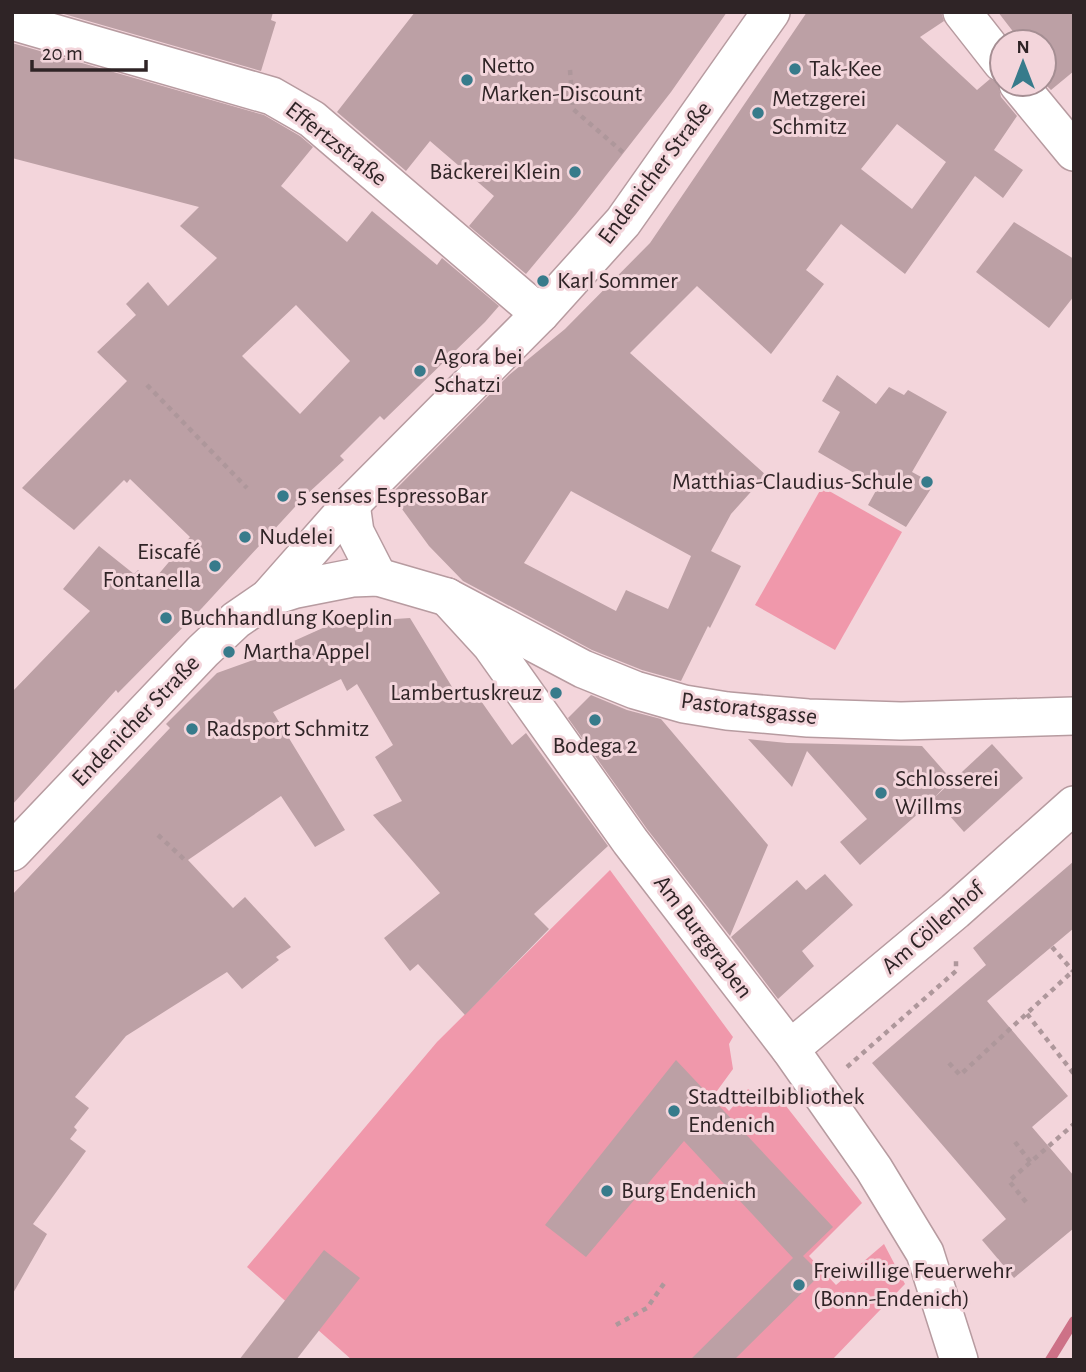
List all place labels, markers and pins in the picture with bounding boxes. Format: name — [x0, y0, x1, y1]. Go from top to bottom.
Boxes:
place label: Netto Marken-Discount — [481, 54, 643, 106]
place label: Tak-Kee — [809, 57, 882, 81]
marker: Tak-Kee — [787, 61, 803, 77]
marker: Netto Marken-Discount — [459, 72, 475, 88]
place label: Metzgerei Schmitz — [772, 87, 866, 139]
marker: Metzgerei Schmitz — [750, 105, 766, 121]
place label: Bäckerei Klein — [429, 160, 561, 184]
marker: Bäckerei Klein — [567, 164, 583, 180]
place label: Karl Sommer — [557, 269, 678, 293]
marker: Karl Sommer — [535, 273, 551, 289]
place label: Agora bei Schatzi — [434, 345, 523, 397]
marker: Agora bei Schatzi — [412, 363, 428, 379]
place label: Matthias-Claudius-Schule — [672, 470, 913, 494]
marker: Matthias-Claudius-Schule — [919, 474, 935, 490]
place label: 5 senses EspressoBar — [297, 484, 488, 508]
marker: 5 senses EspressoBar — [275, 488, 291, 504]
place label: Nudelei — [259, 525, 334, 549]
marker: Nudelei — [237, 529, 253, 545]
place label: Eiscafé Fontanella — [103, 540, 201, 592]
marker: Eiscafé Fontanella — [207, 558, 223, 574]
place label: Buchhandlung Koeplin — [180, 606, 393, 630]
marker: Buchhandlung Koeplin — [158, 610, 174, 626]
place label: Martha Appel — [243, 640, 370, 664]
marker: Martha Appel — [221, 644, 237, 660]
place label: Lambertuskreuz — [390, 681, 542, 705]
marker: Lambertuskreuz — [548, 685, 564, 701]
marker: Bodega 2 — [587, 712, 603, 728]
place label: Radsport Schmitz — [206, 717, 369, 741]
marker: Radsport Schmitz — [184, 721, 200, 737]
place label: Bodega 2 — [552, 734, 638, 758]
place label: Schlosserei Willms — [895, 767, 999, 819]
marker: Schlosserei Willms — [873, 785, 889, 801]
place label: Stadtteilbibliothek Endenich — [688, 1085, 864, 1137]
marker: Stadtteilbibliothek Endenich — [666, 1103, 682, 1119]
place label: Burg Endenich — [621, 1179, 756, 1203]
marker: Burg Endenich — [599, 1183, 615, 1199]
place label: Freiwillige Feuerwehr (Bonn-Endenich) — [813, 1259, 1013, 1311]
marker: Freiwillige Feuerwehr (Bonn-Endenich) — [791, 1277, 807, 1293]

